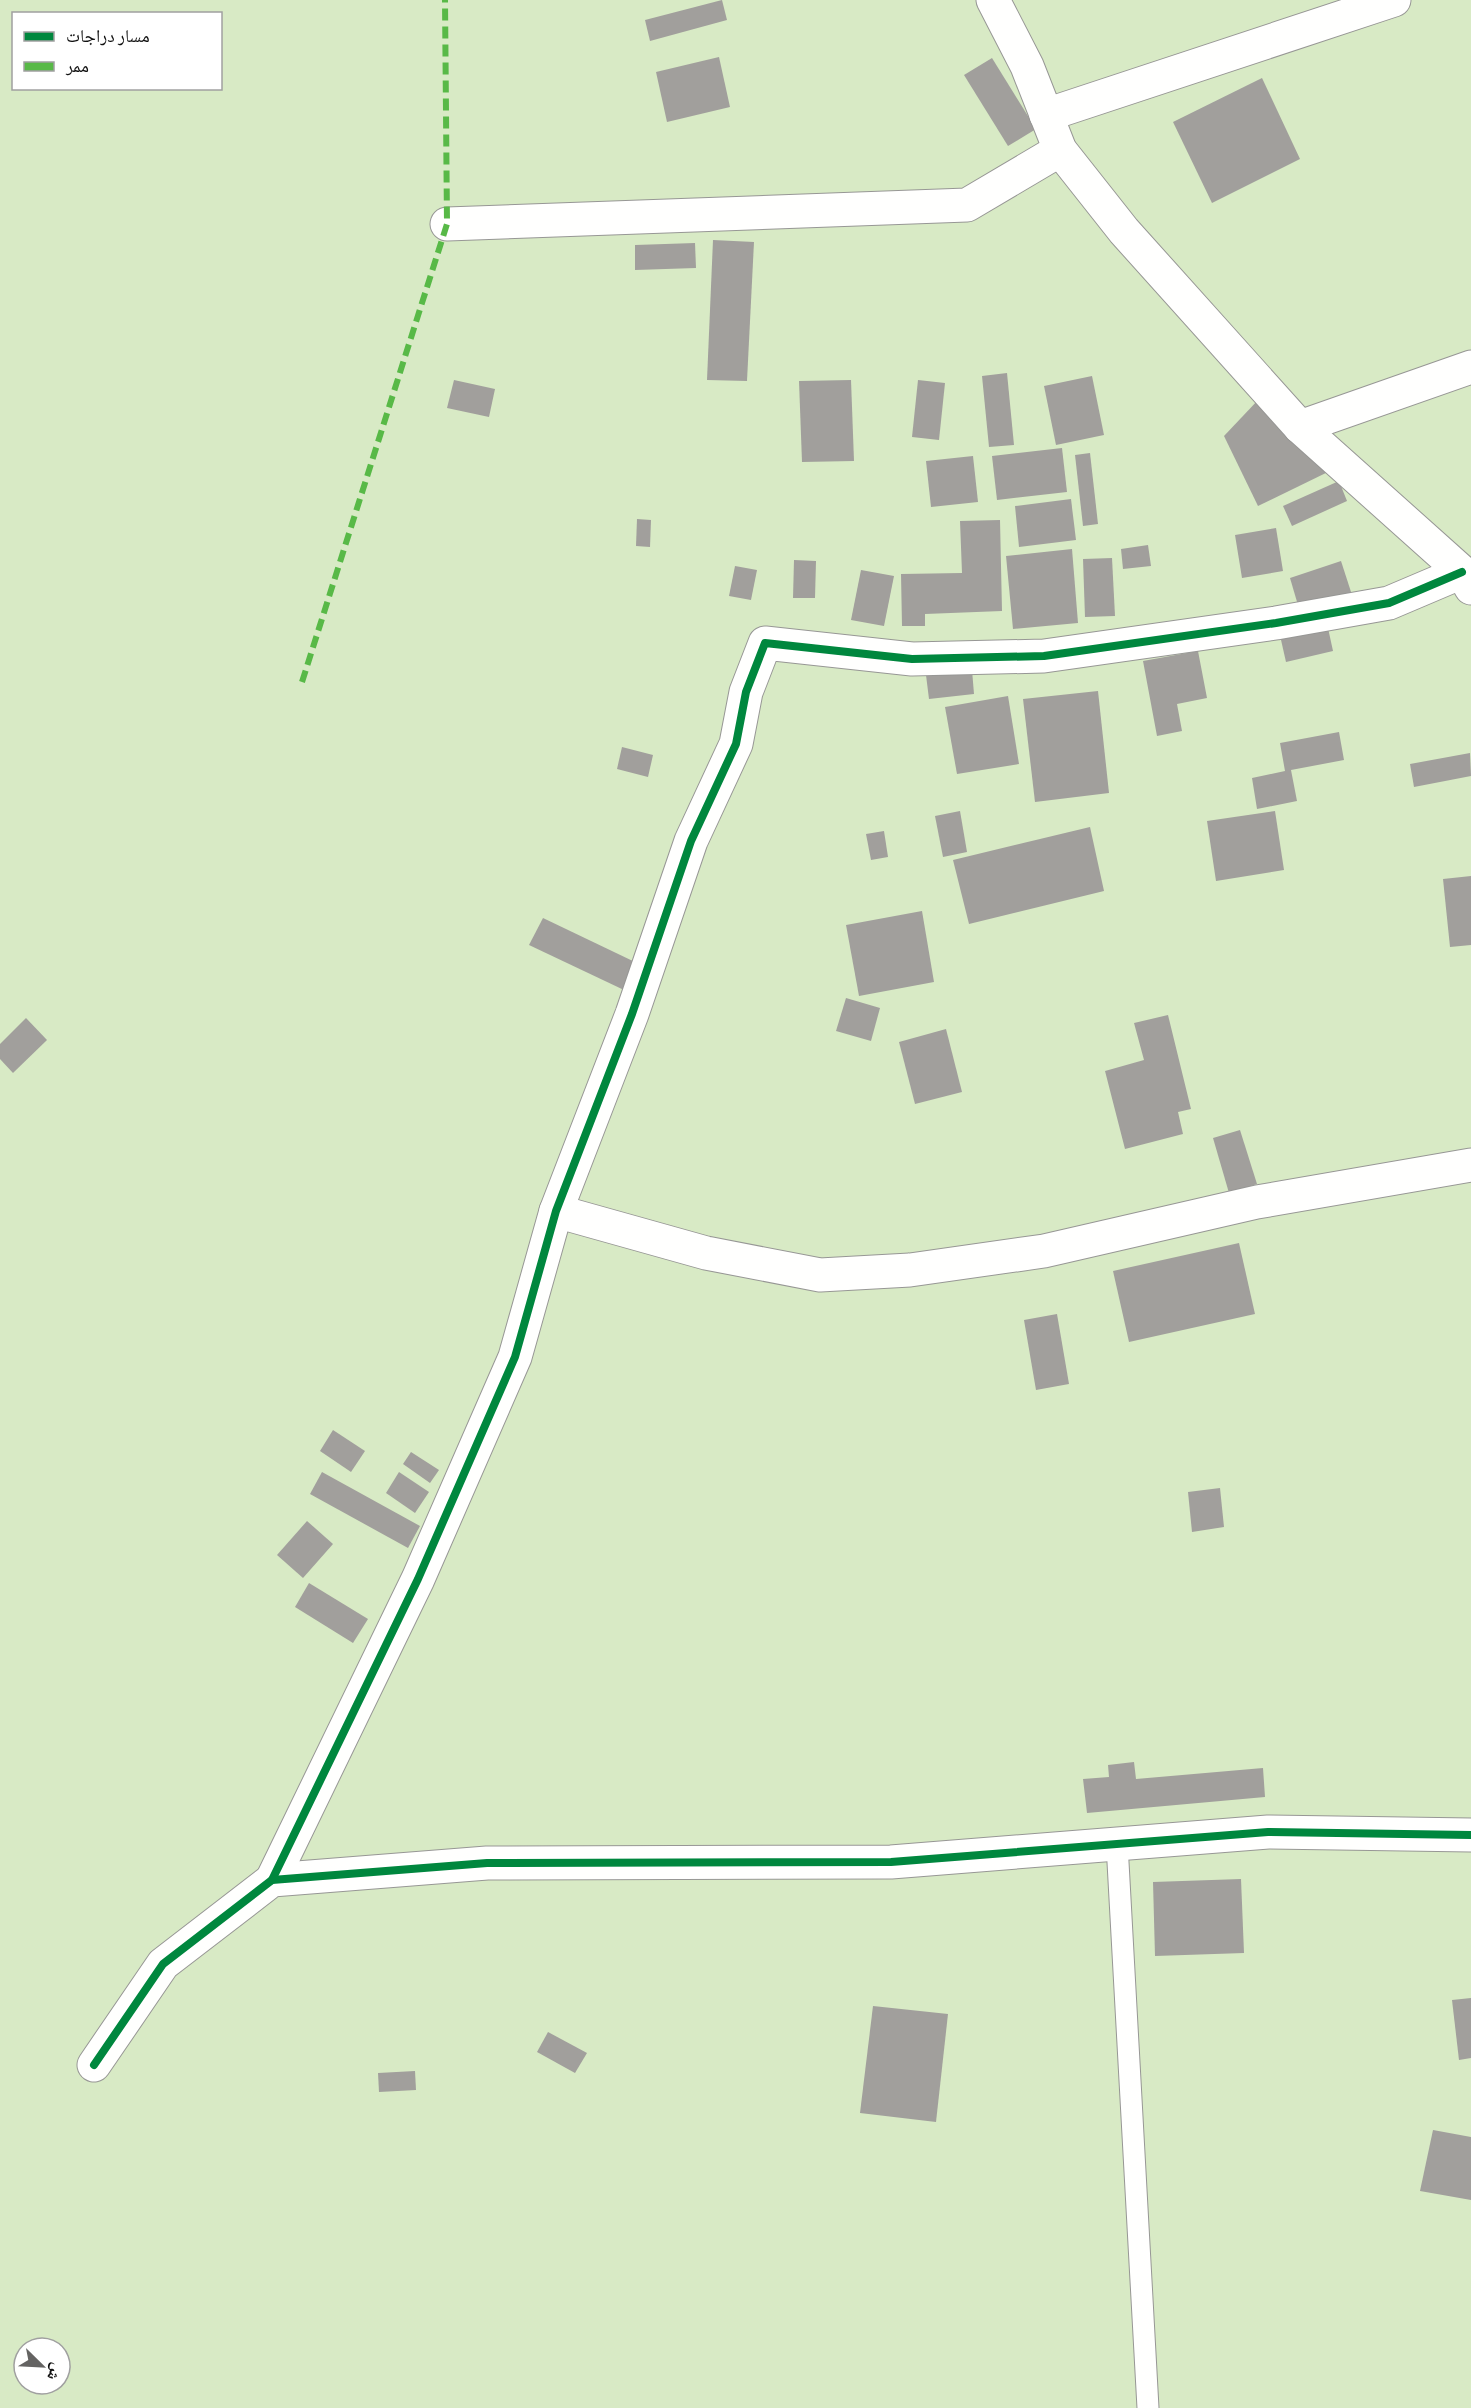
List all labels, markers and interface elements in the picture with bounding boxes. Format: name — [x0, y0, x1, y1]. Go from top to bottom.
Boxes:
legend — [12, 12, 222, 90]
text: مسار دراجات — [66, 26, 150, 46]
text: ممر — [65, 56, 89, 76]
north arrow — [12, 2336, 72, 2396]
text: ش — [43, 2360, 66, 2383]

